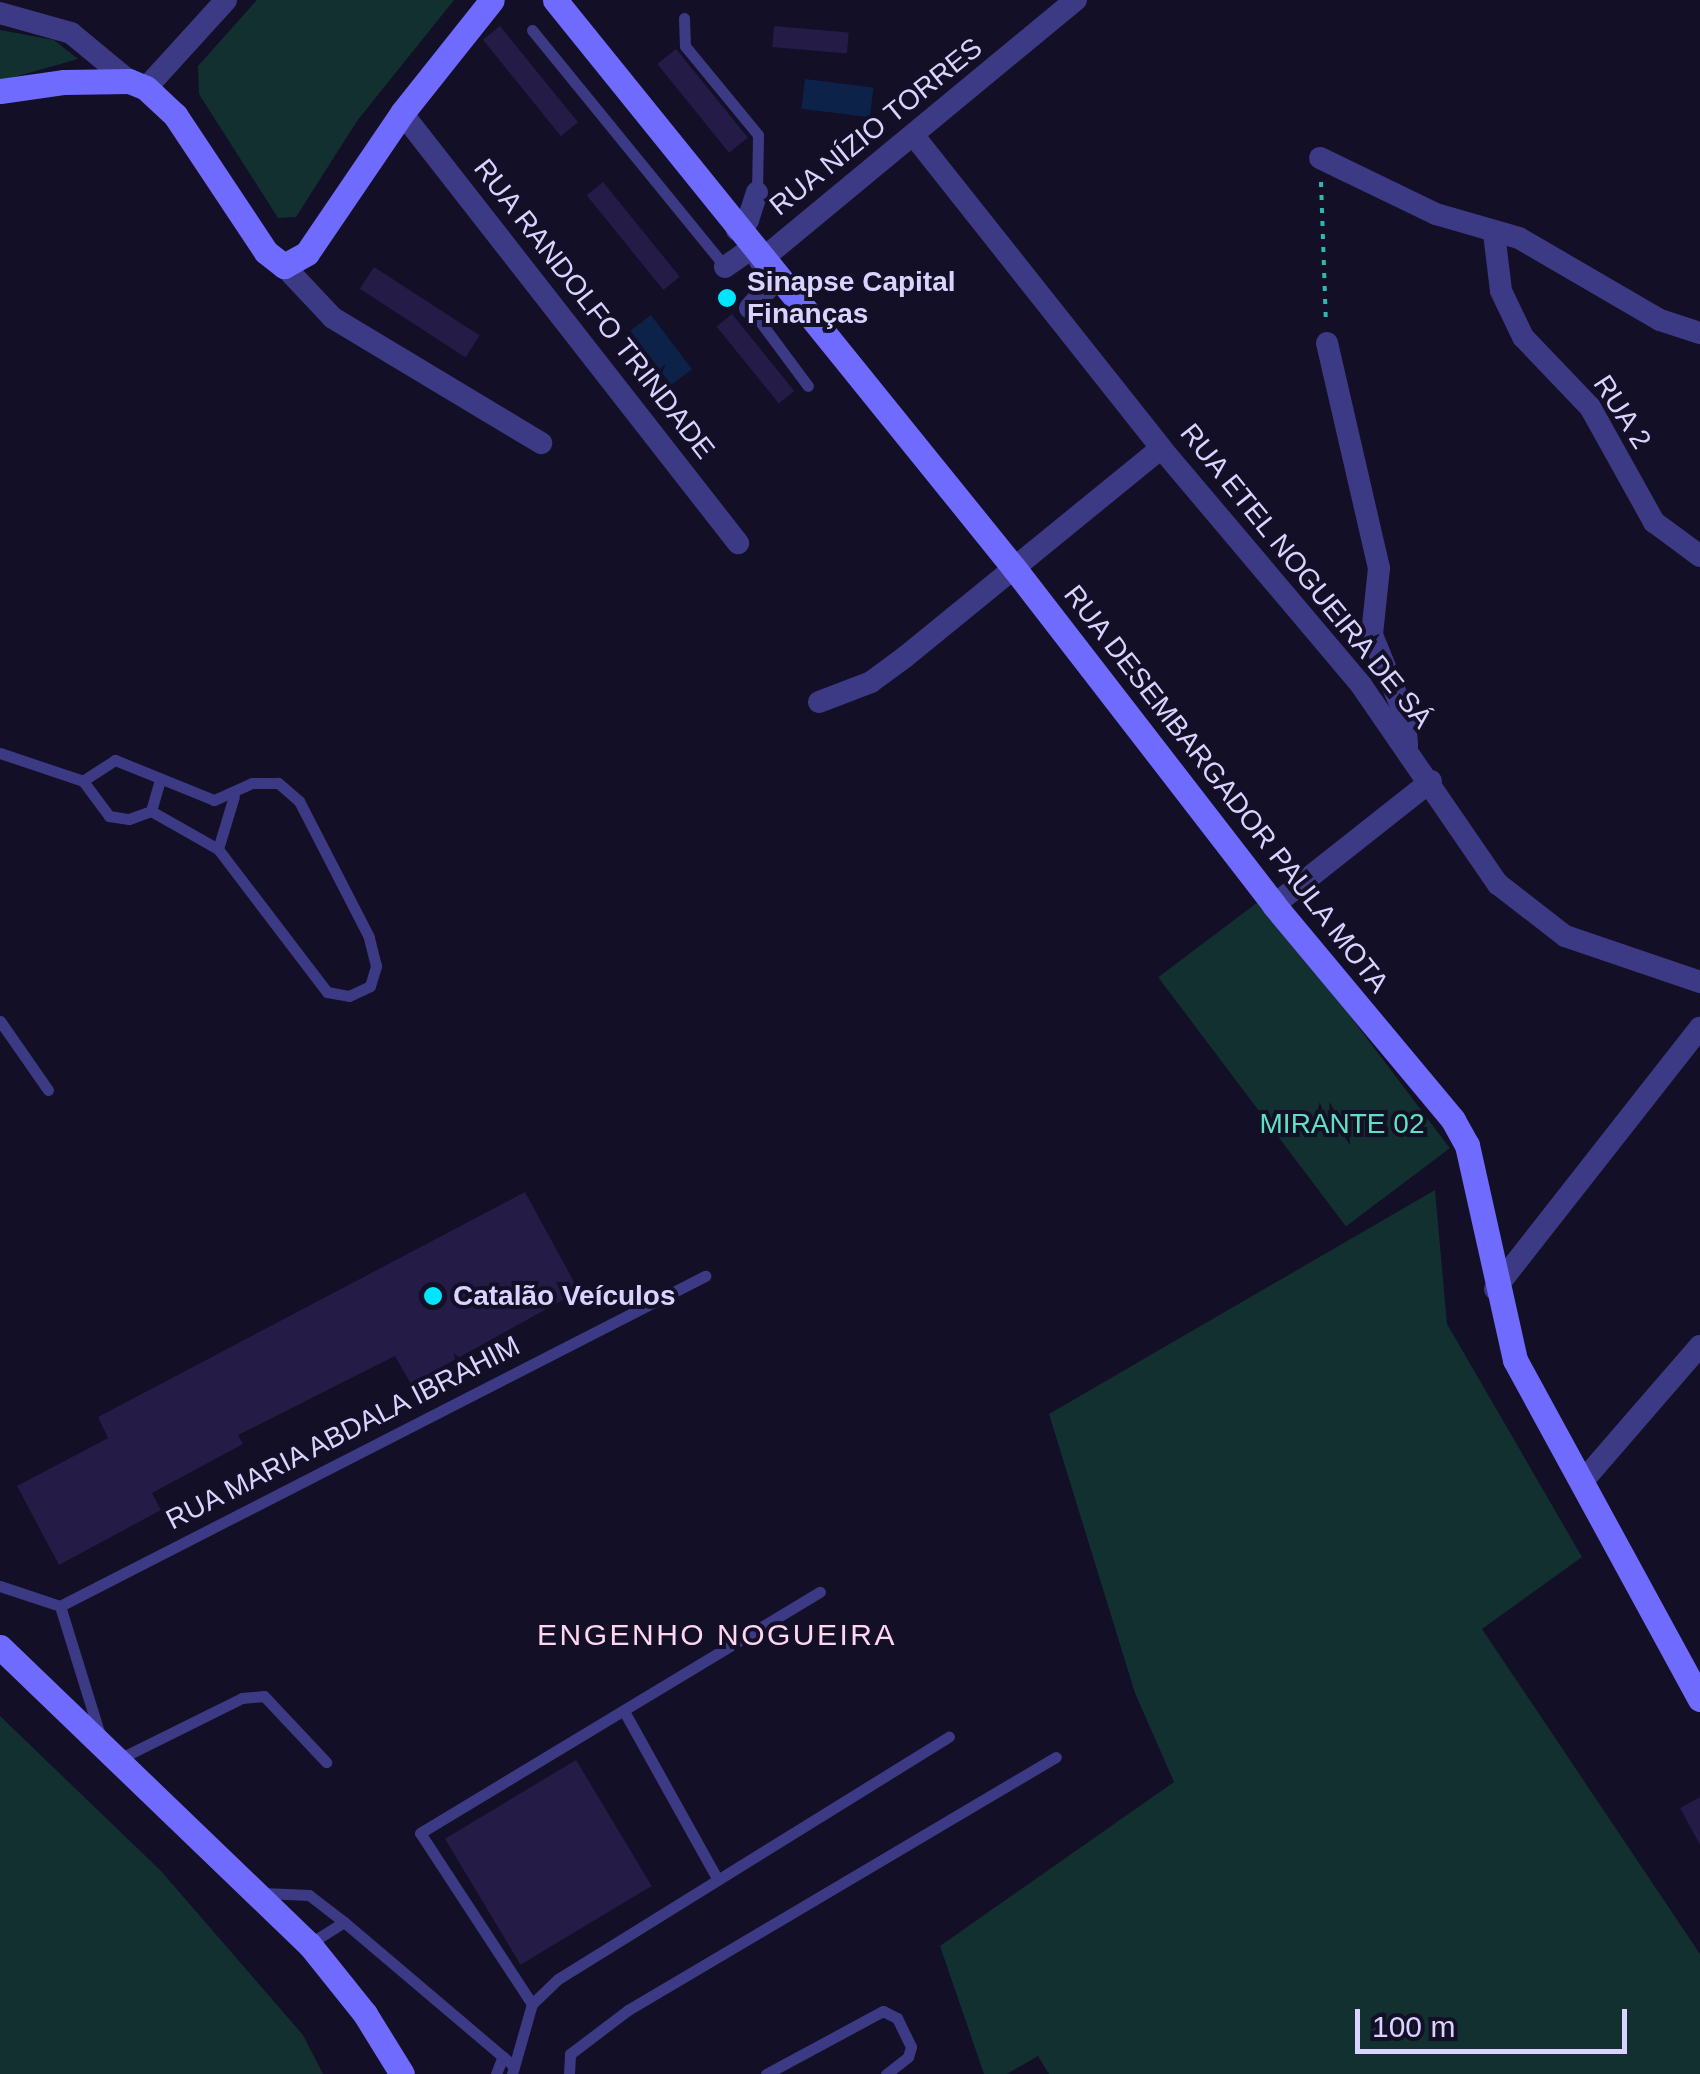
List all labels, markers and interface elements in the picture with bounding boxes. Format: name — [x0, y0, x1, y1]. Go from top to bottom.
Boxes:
street label: RUA NÍZIO TORRES — [762, 30, 990, 224]
street label: RUA RANDOLFO TRINDADE — [466, 152, 722, 466]
place label: Sinapse Capital Finanças — [747, 265, 956, 331]
marker: Sinapse Capital Finanças — [716, 287, 738, 309]
street label: RUA 2 — [1585, 368, 1659, 456]
street label: RUA ETEL NOGUEIRA DE SÁ — [1172, 415, 1440, 737]
street label: RUA DESEMBARGADOR PAULA MOTA — [1056, 577, 1396, 1001]
park label: MIRANTE 02 — [1260, 1107, 1424, 1141]
place label: Catalão Veículos — [453, 1279, 676, 1313]
marker: Catalão Veículos — [422, 1285, 444, 1307]
street label: RUA MARIA ABDALA IBRAHIM — [158, 1328, 528, 1538]
district label: ENGENHO NOGUEIRA — [537, 1617, 897, 1653]
scale bar — [1360, 1989, 1632, 2051]
text: 100 m — [1372, 2010, 1455, 2043]

